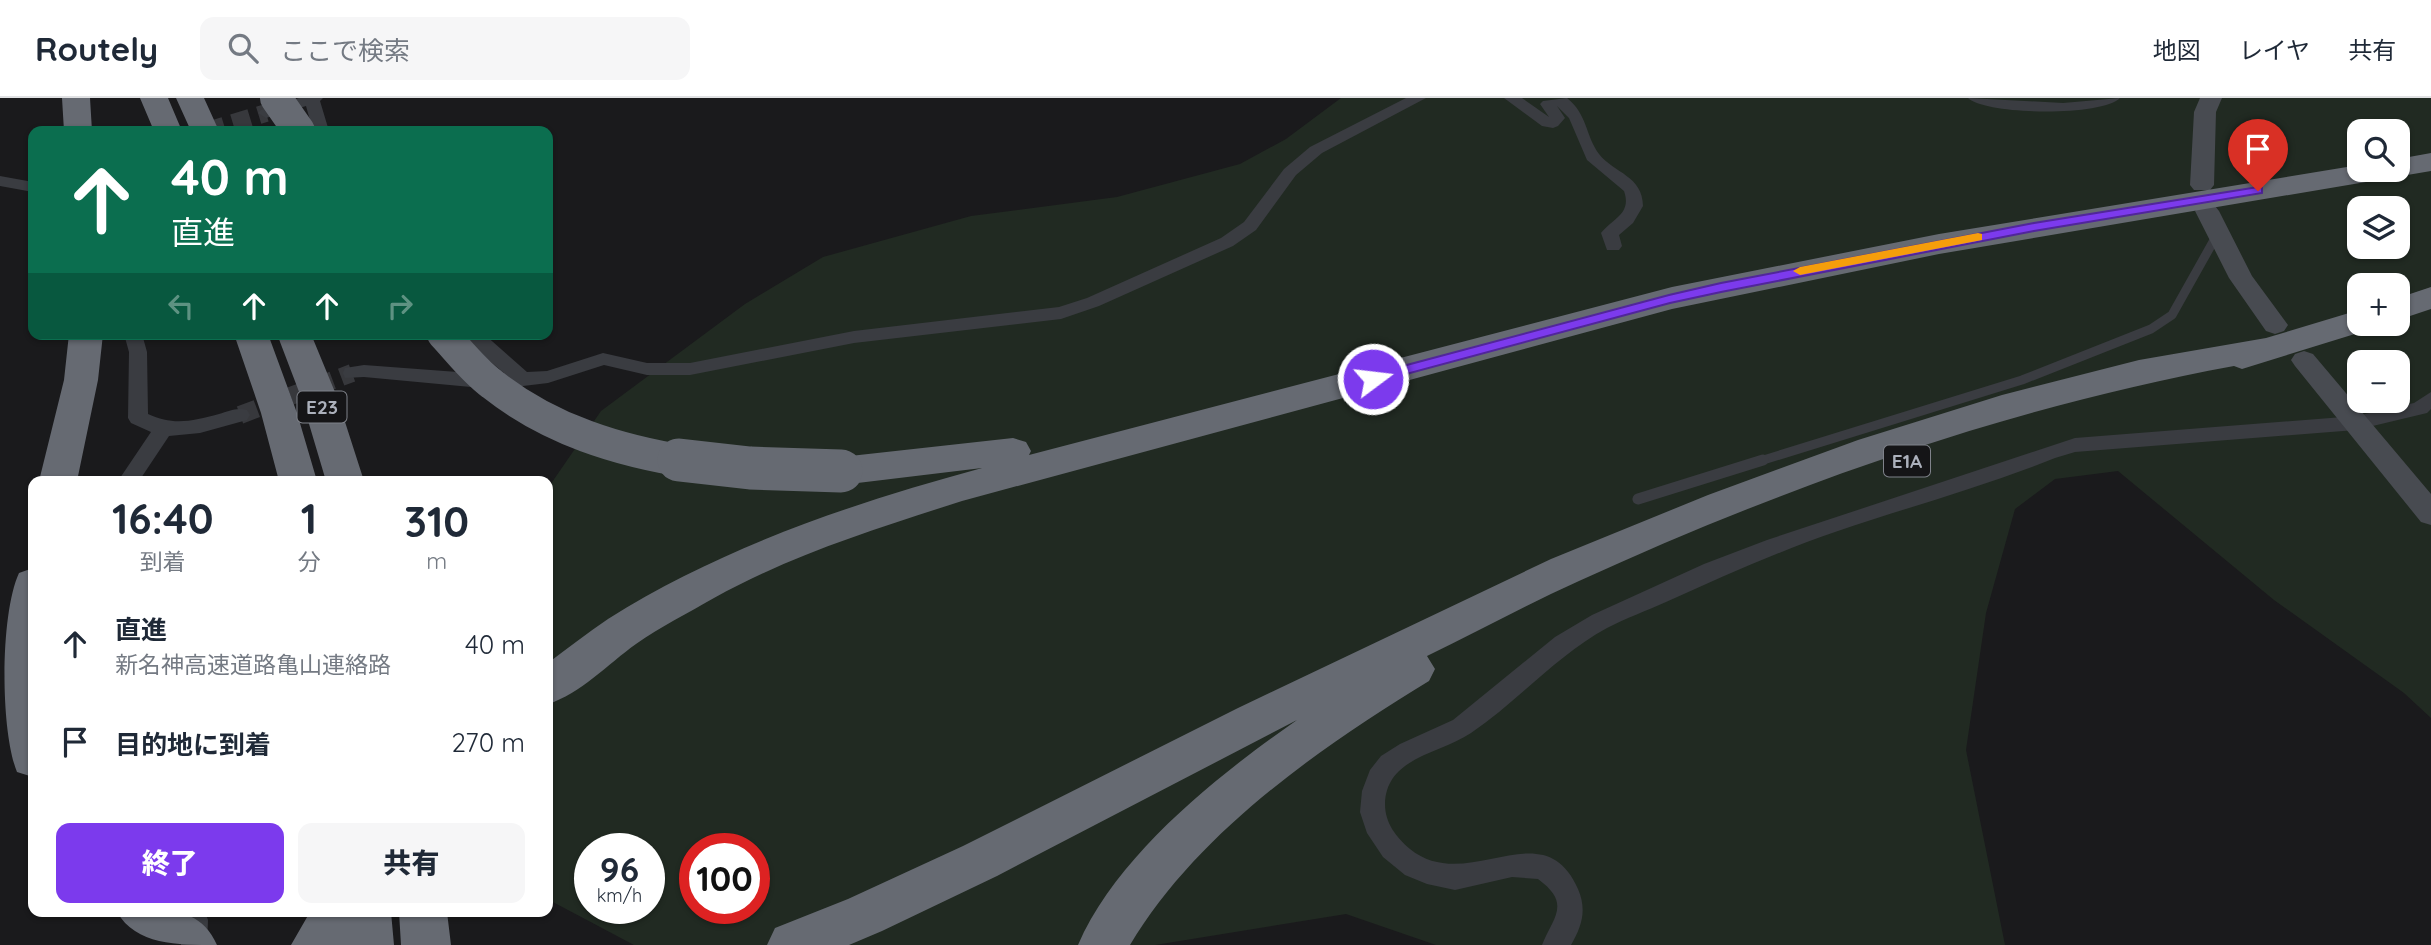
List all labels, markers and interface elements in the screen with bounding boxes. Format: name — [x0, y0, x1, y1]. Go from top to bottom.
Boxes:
search box — [200, 17, 690, 80]
text: Routely — [35, 28, 158, 69]
icon: search — [224, 29, 262, 67]
text: ここで検索 — [280, 34, 410, 67]
text: 地図 — [2153, 35, 2201, 65]
text: レイヤ — [2239, 35, 2310, 65]
text: 共有 — [2348, 35, 2396, 65]
pin — [2228, 119, 2288, 191]
map controls — [2347, 119, 2410, 413]
button: search — [2347, 119, 2410, 182]
icon: arrive — [2239, 130, 2277, 168]
text: 40 m — [171, 146, 289, 207]
icon: ahead — [56, 154, 147, 245]
button: layers — [2347, 196, 2410, 259]
text: 直進 — [171, 212, 235, 252]
button: + — [2347, 273, 2410, 336]
icon: left — [162, 287, 200, 325]
icon: ahead — [235, 287, 273, 325]
icon: ahead — [308, 287, 346, 325]
icon: right — [381, 287, 419, 325]
position arrow — [1336, 342, 1410, 416]
button: − — [2347, 350, 2410, 413]
road number: E23 — [298, 392, 346, 422]
road number: E1A — [1884, 446, 1930, 476]
text: 16:40 — [112, 492, 213, 545]
text: 1 — [301, 492, 317, 545]
text: 310 — [404, 495, 469, 548]
text: m — [426, 546, 447, 575]
text: 到着 — [140, 547, 186, 576]
text: 分 — [297, 547, 320, 576]
text: 直進 — [115, 613, 167, 646]
icon: ahead — [56, 625, 94, 663]
text: 40 m — [465, 628, 525, 661]
text: 新名神高速道路亀山連絡路 — [115, 650, 391, 679]
icon: arrive — [56, 723, 94, 761]
text: 270 m — [451, 726, 525, 759]
text: 目的地に到着 — [115, 728, 271, 761]
button: 終了 — [56, 823, 284, 903]
button: 共有 — [298, 823, 525, 903]
speed limit sign: 100 — [679, 833, 770, 924]
text: 96 — [600, 847, 639, 891]
text: km/h — [597, 884, 642, 907]

